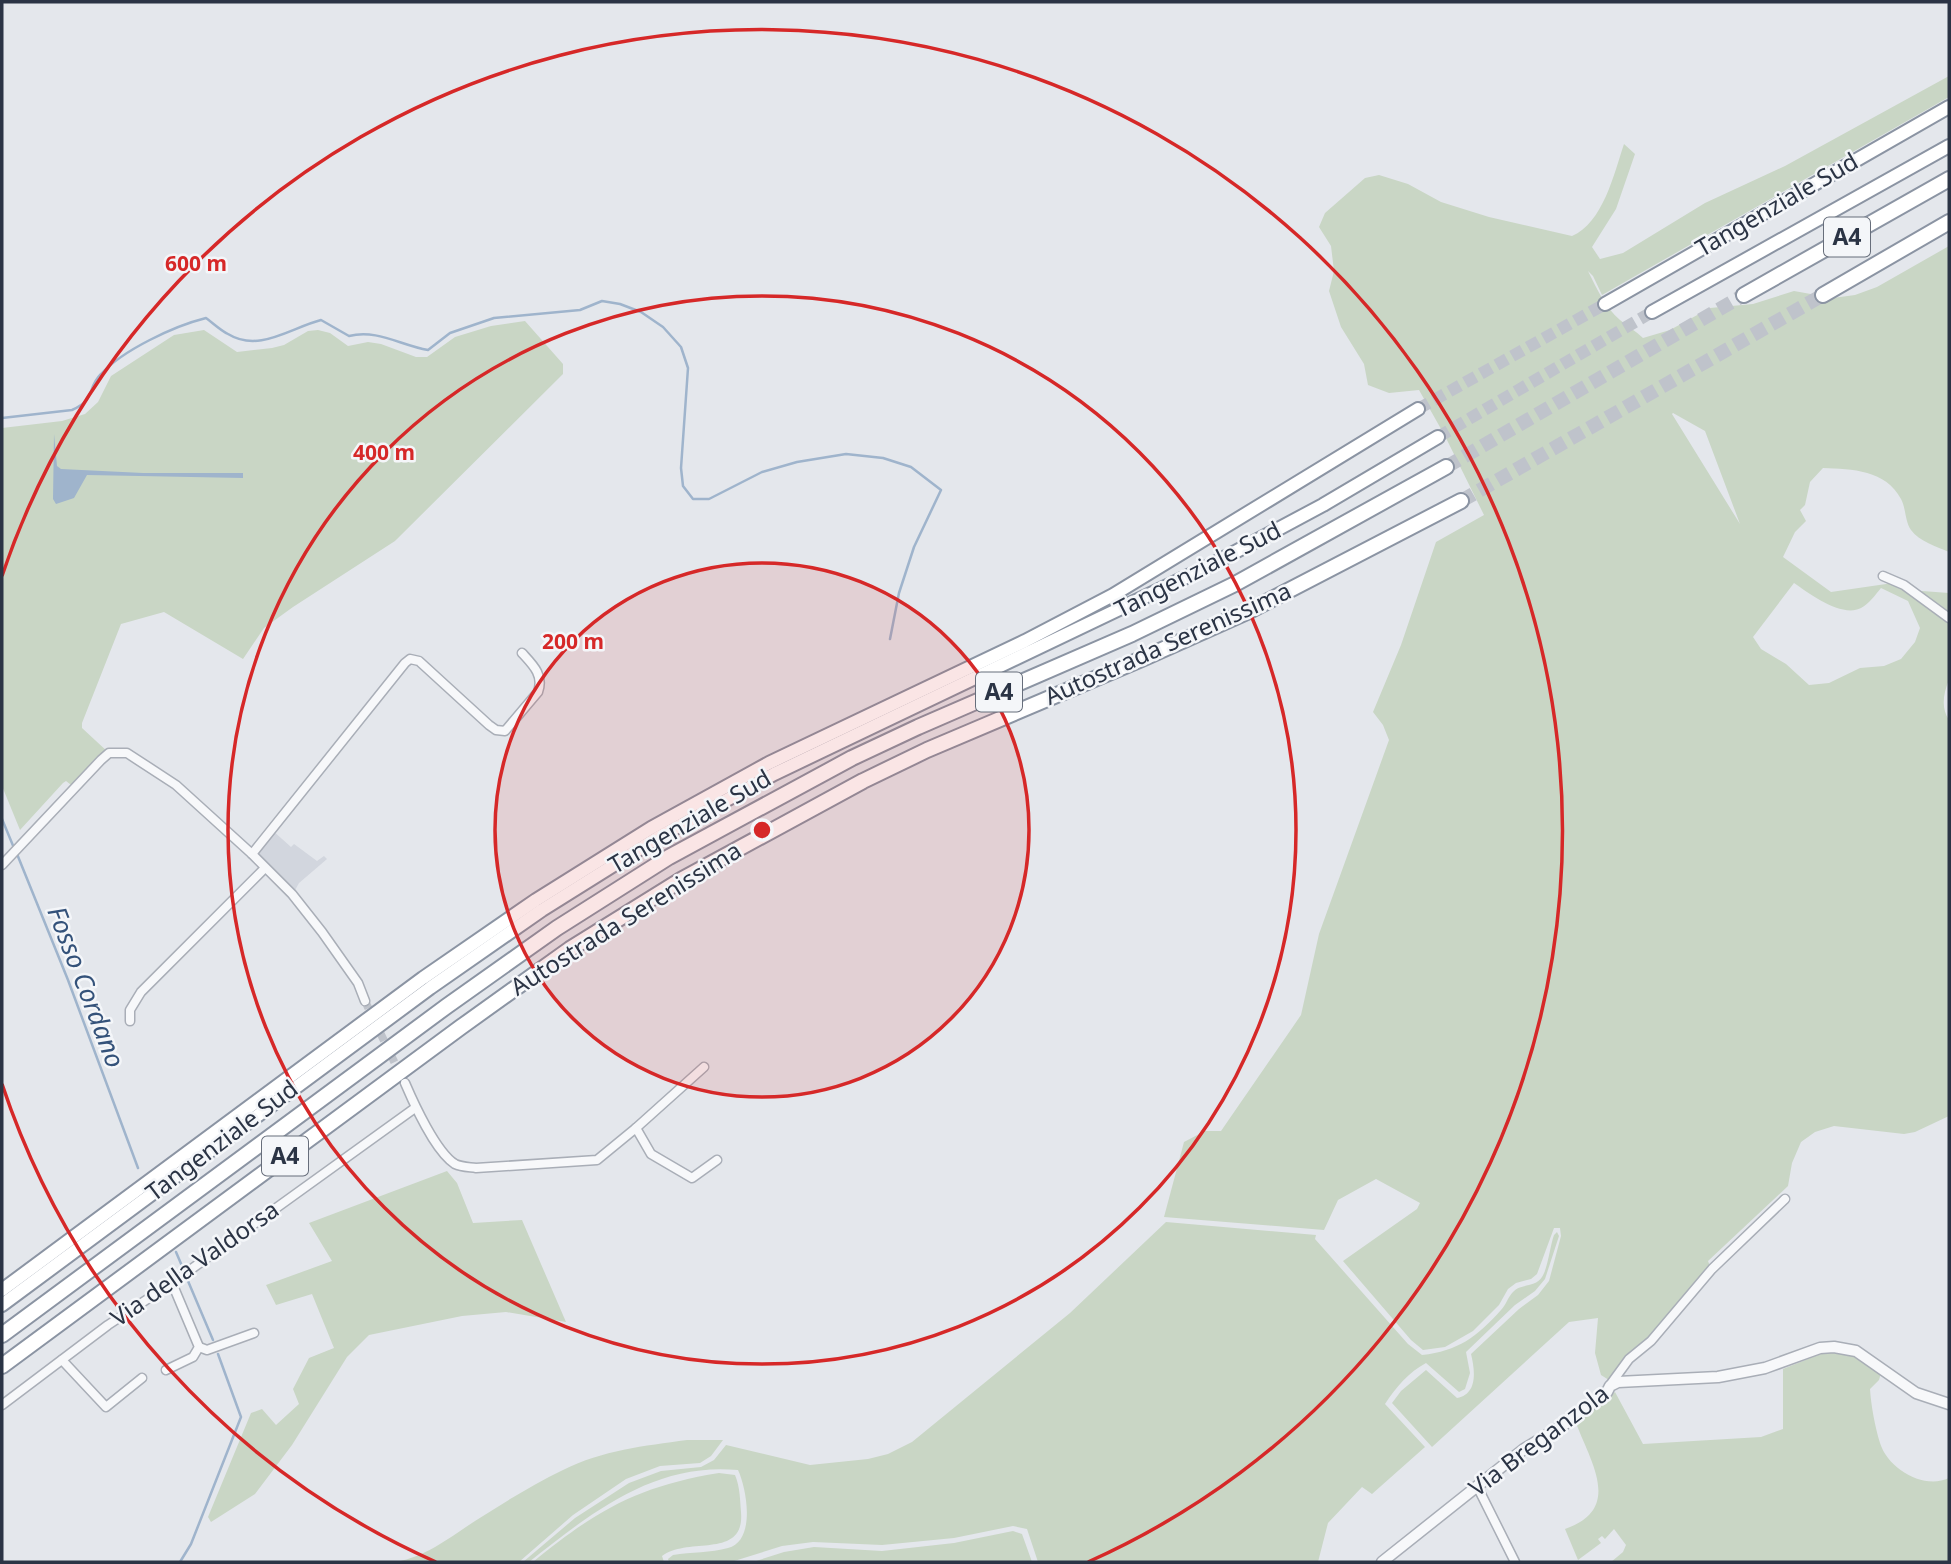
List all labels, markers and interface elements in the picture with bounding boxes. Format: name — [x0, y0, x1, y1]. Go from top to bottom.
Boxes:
street label: Tangenziale Sud — [1689, 144, 1864, 264]
road number: A4 — [1824, 218, 1870, 256]
text: 600 m — [165, 249, 227, 277]
text: 400 m — [353, 438, 415, 466]
street label: Tangenziale Sud — [1109, 513, 1286, 625]
street label: Autostrada Serenissima — [1039, 573, 1296, 712]
text: 200 m — [542, 627, 604, 655]
road number: A4 — [976, 672, 1022, 712]
street label: Tangenziale Sud — [602, 761, 777, 881]
centre of rings — [750, 818, 774, 842]
street label: Autostrada Serenissima — [503, 833, 747, 1002]
water label: Fosso Cordano — [40, 901, 134, 1073]
street label: Tangenziale Sud — [138, 1072, 304, 1208]
road number: A4 — [262, 1136, 308, 1176]
street label: Via della Valdorsa — [103, 1192, 285, 1333]
street label: Via Breganzola — [1461, 1376, 1615, 1503]

